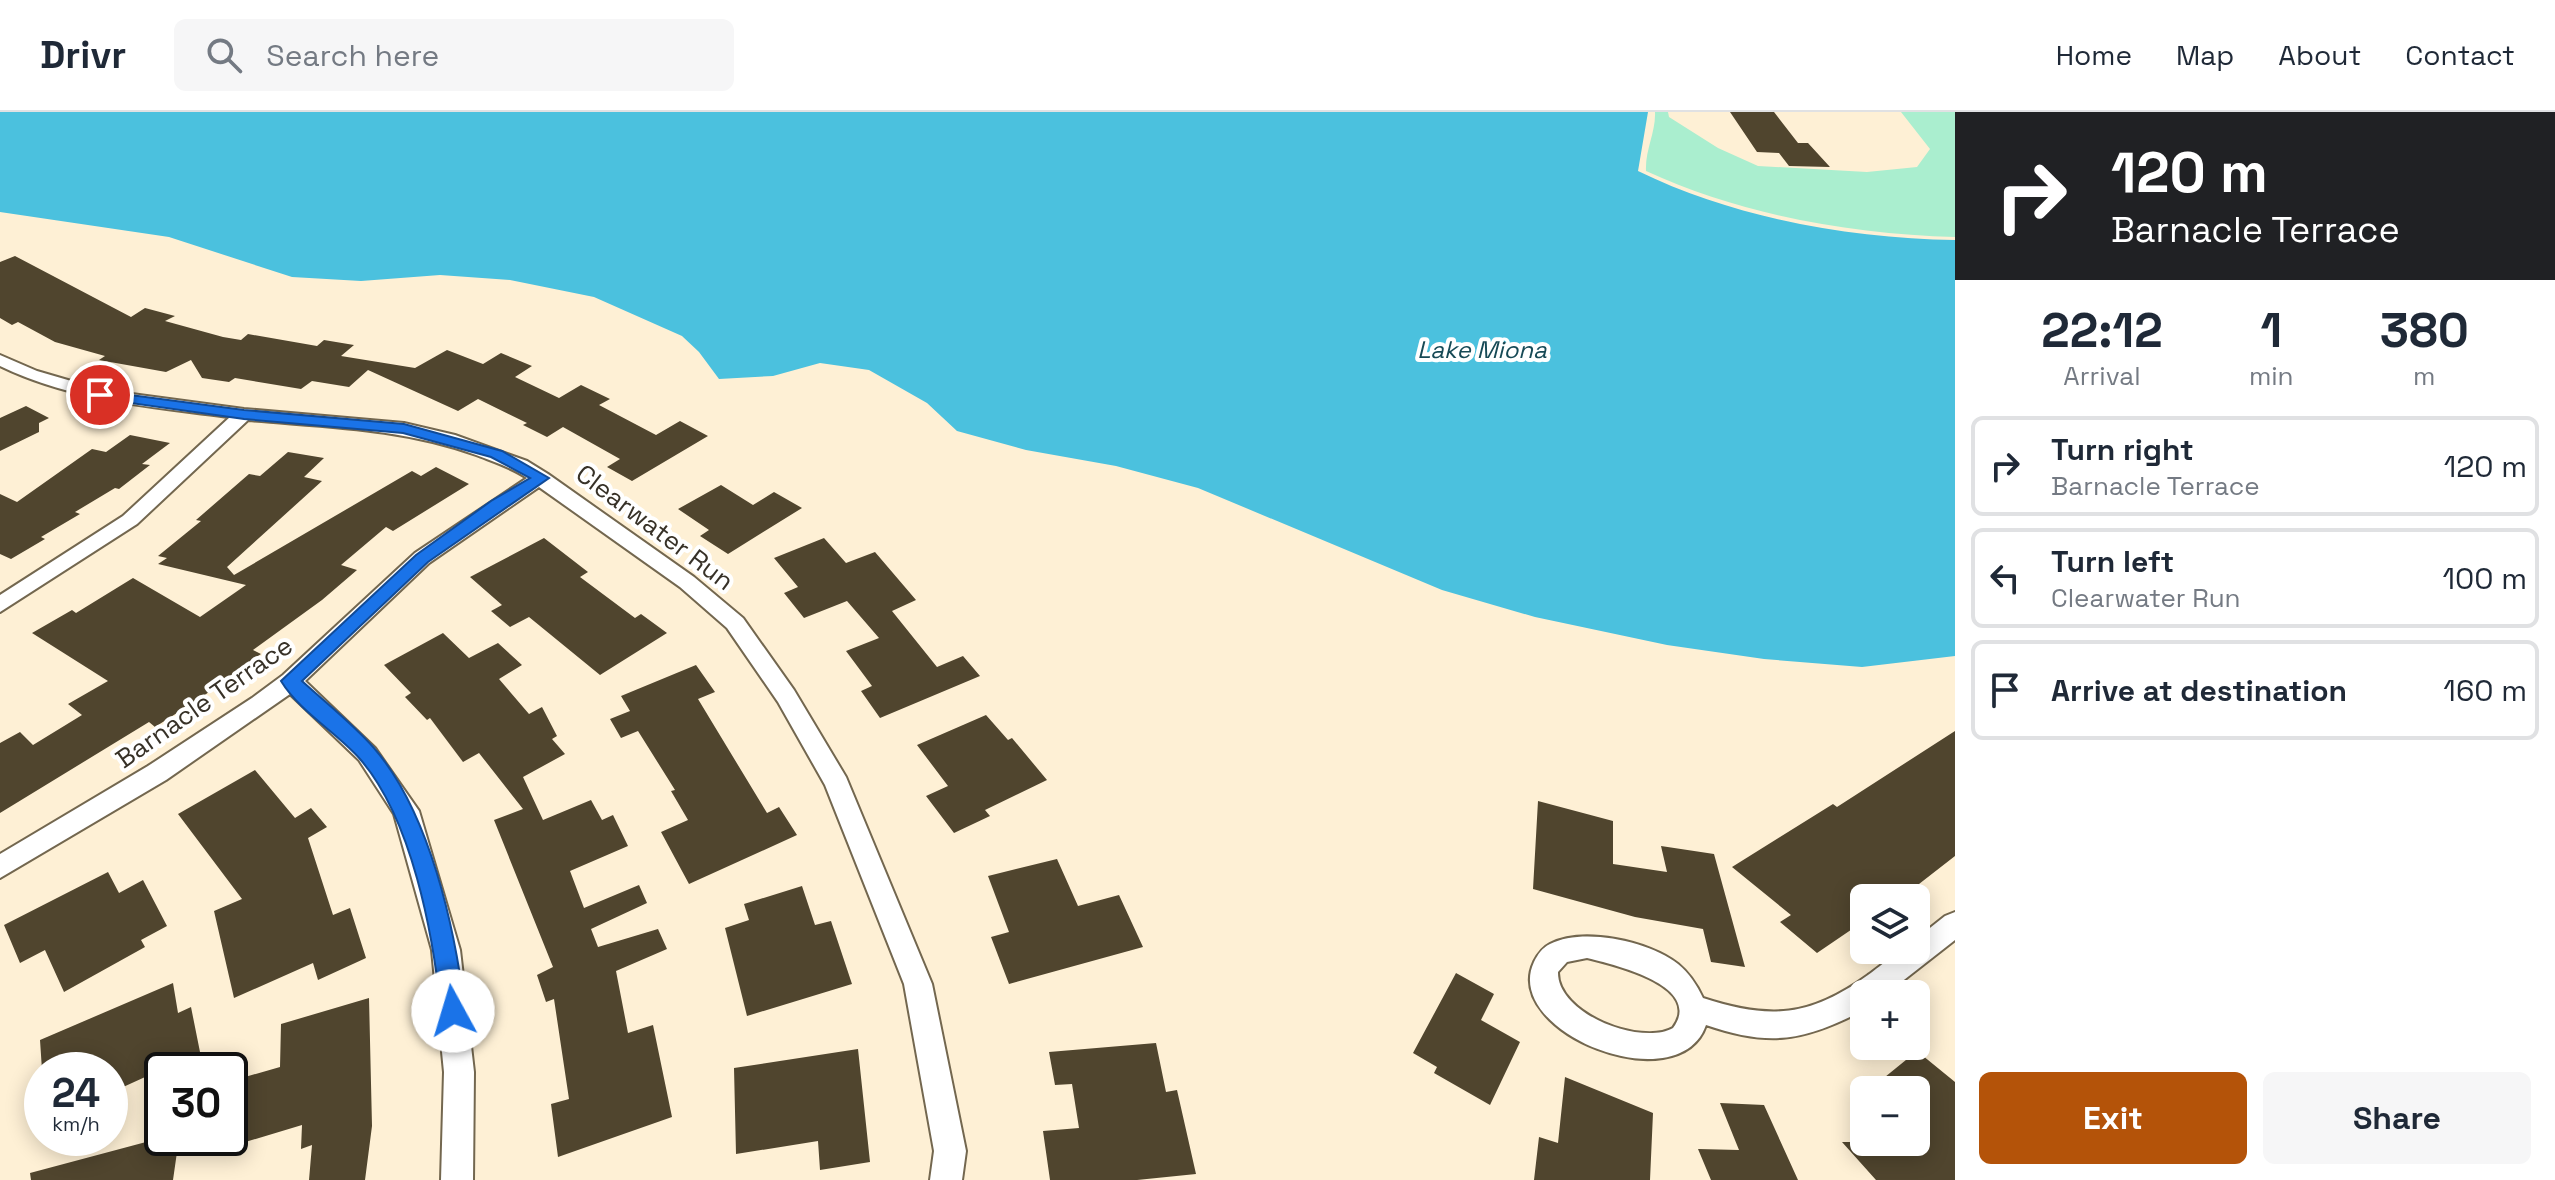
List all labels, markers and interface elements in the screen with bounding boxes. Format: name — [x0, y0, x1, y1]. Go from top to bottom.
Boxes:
search box — [174, 19, 734, 91]
text: Drivr — [40, 31, 126, 79]
icon: search — [202, 33, 246, 77]
text: Search here — [266, 36, 439, 75]
text: Home — [2056, 37, 2132, 73]
text: Map — [2176, 37, 2234, 73]
text: About — [2278, 37, 2361, 73]
text: Contact — [2405, 37, 2515, 73]
text: 120 m — [2111, 137, 2268, 208]
icon: right — [1979, 144, 2083, 248]
text: Barnacle Terrace — [2111, 207, 2400, 253]
text: 22:12 — [2041, 300, 2163, 361]
text: 1 — [2260, 300, 2282, 361]
text: 380 — [2380, 300, 2469, 361]
water label: Lake Miona — [1417, 334, 1547, 365]
text: Arrival — [2063, 359, 2141, 393]
text: min — [2249, 359, 2294, 393]
text: m — [2413, 359, 2435, 393]
pin — [66, 361, 134, 429]
icon: arrive — [78, 373, 122, 417]
text: Turn right — [2051, 430, 2194, 469]
icon: right — [1983, 444, 2027, 488]
text: 120 m — [2444, 447, 2527, 486]
street label: Clearwater Run — [569, 456, 741, 598]
text: Barnacle Terrace — [2051, 469, 2260, 503]
text: Turn left — [2051, 542, 2174, 581]
icon: left — [1983, 556, 2027, 600]
text: 100 m — [2442, 559, 2527, 598]
text: Clearwater Run — [2051, 581, 2241, 615]
street label: Barnacle Terrace — [109, 628, 299, 776]
icon: arrive — [1983, 668, 2027, 712]
text: Arrive at destination — [2051, 671, 2347, 710]
text: 160 m — [2443, 671, 2527, 710]
map controls — [1850, 884, 1930, 1156]
button: layers — [1850, 884, 1930, 964]
position arrow — [411, 969, 495, 1053]
button: + — [1850, 980, 1930, 1060]
speed limit sign: 30 — [144, 1052, 248, 1156]
text: 24 — [52, 1068, 100, 1119]
button: Exit — [1979, 1072, 2247, 1164]
button: Share — [2263, 1072, 2531, 1164]
button: − — [1850, 1076, 1930, 1156]
text: km/h — [52, 1111, 100, 1137]

